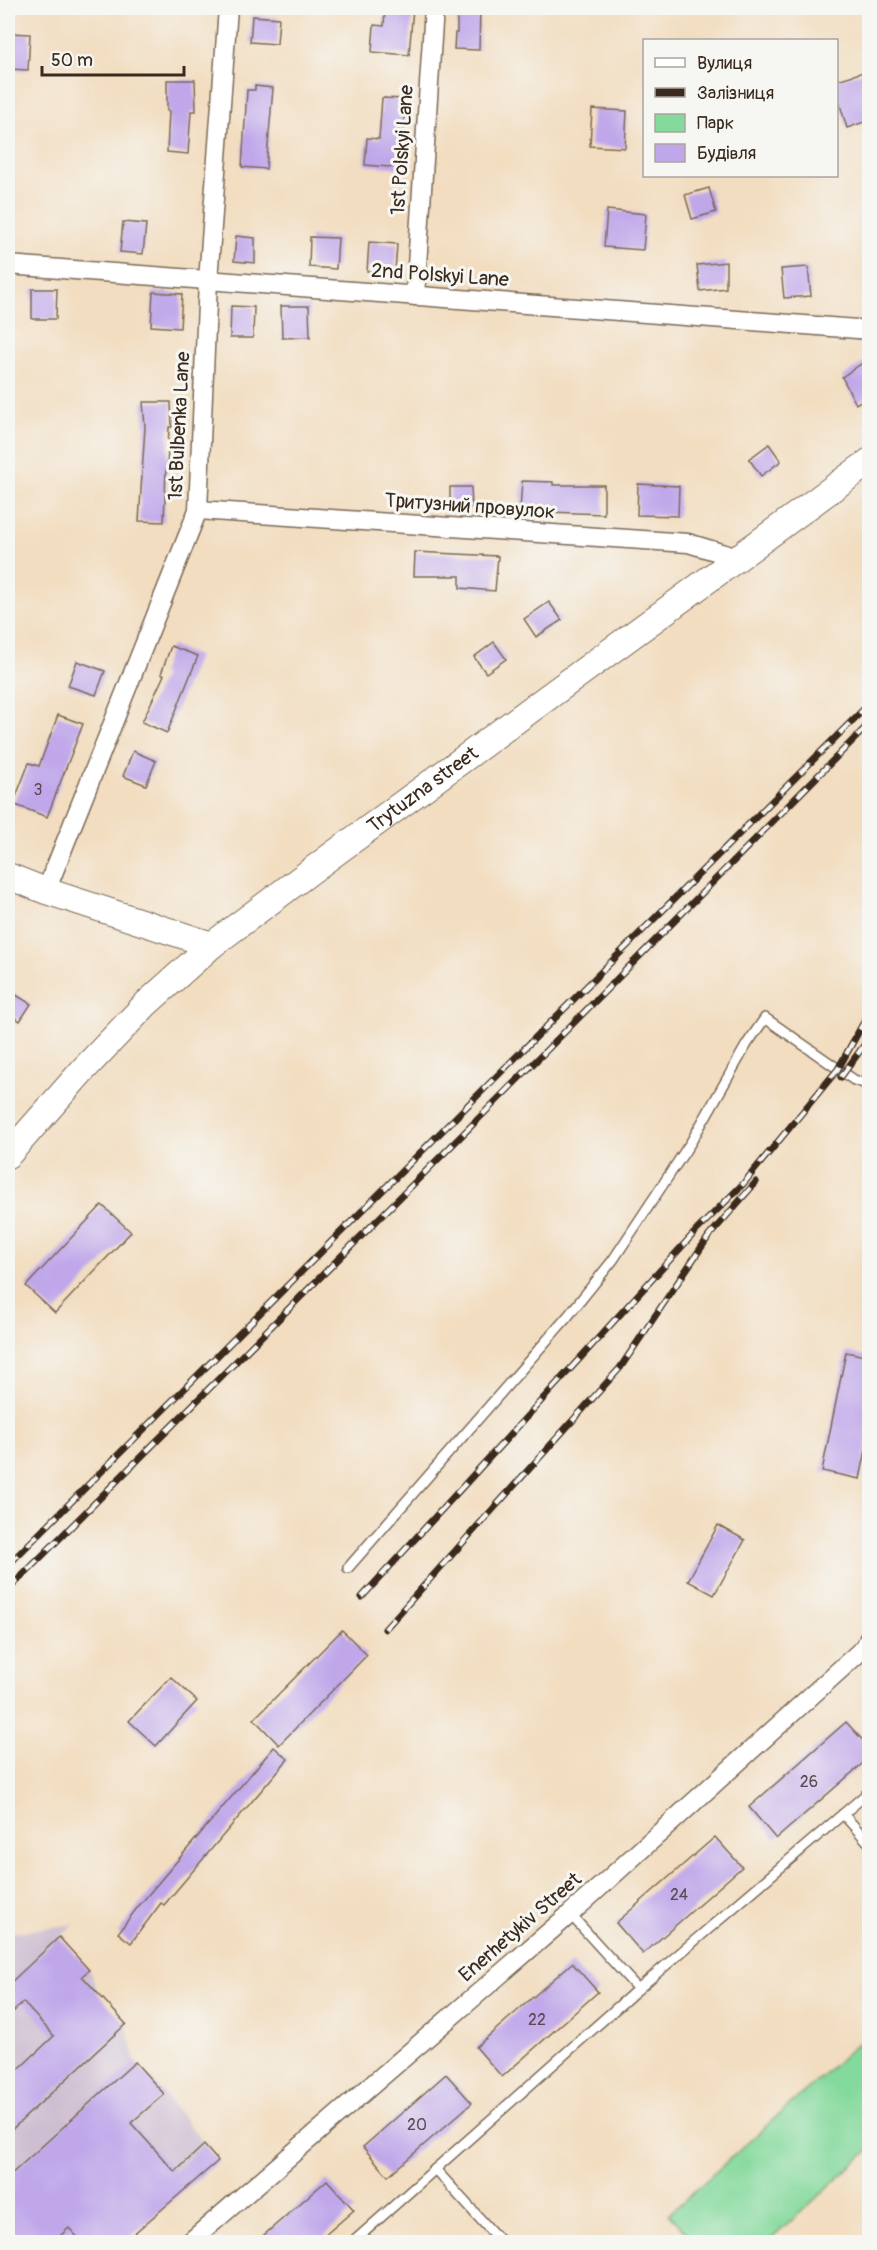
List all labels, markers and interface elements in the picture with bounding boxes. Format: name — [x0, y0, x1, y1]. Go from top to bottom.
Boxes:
scale bar — [42, 39, 184, 77]
legend — [643, 39, 838, 177]
text: 50 m — [51, 49, 93, 72]
text: Вулиця — [697, 52, 752, 75]
text: Залізниця — [697, 82, 774, 105]
street label: 1st Polskyi Lane — [385, 84, 419, 216]
text: Парк — [697, 112, 734, 135]
text: Будівля — [697, 142, 756, 165]
street label: 2nd Polskyi Lane — [370, 258, 510, 292]
street label: 1st Bulbenka Lane — [163, 351, 195, 501]
street label: Тритузний провулок — [384, 488, 556, 524]
street label: Trytuzna street — [362, 740, 483, 838]
house number: 3 — [34, 780, 43, 800]
house number: 26 — [800, 1772, 818, 1792]
street label: Enerhetykiv Street — [453, 1866, 587, 1987]
house number: 24 — [670, 1885, 688, 1905]
house number: 22 — [528, 2010, 546, 2030]
house number: 20 — [407, 2115, 427, 2135]

